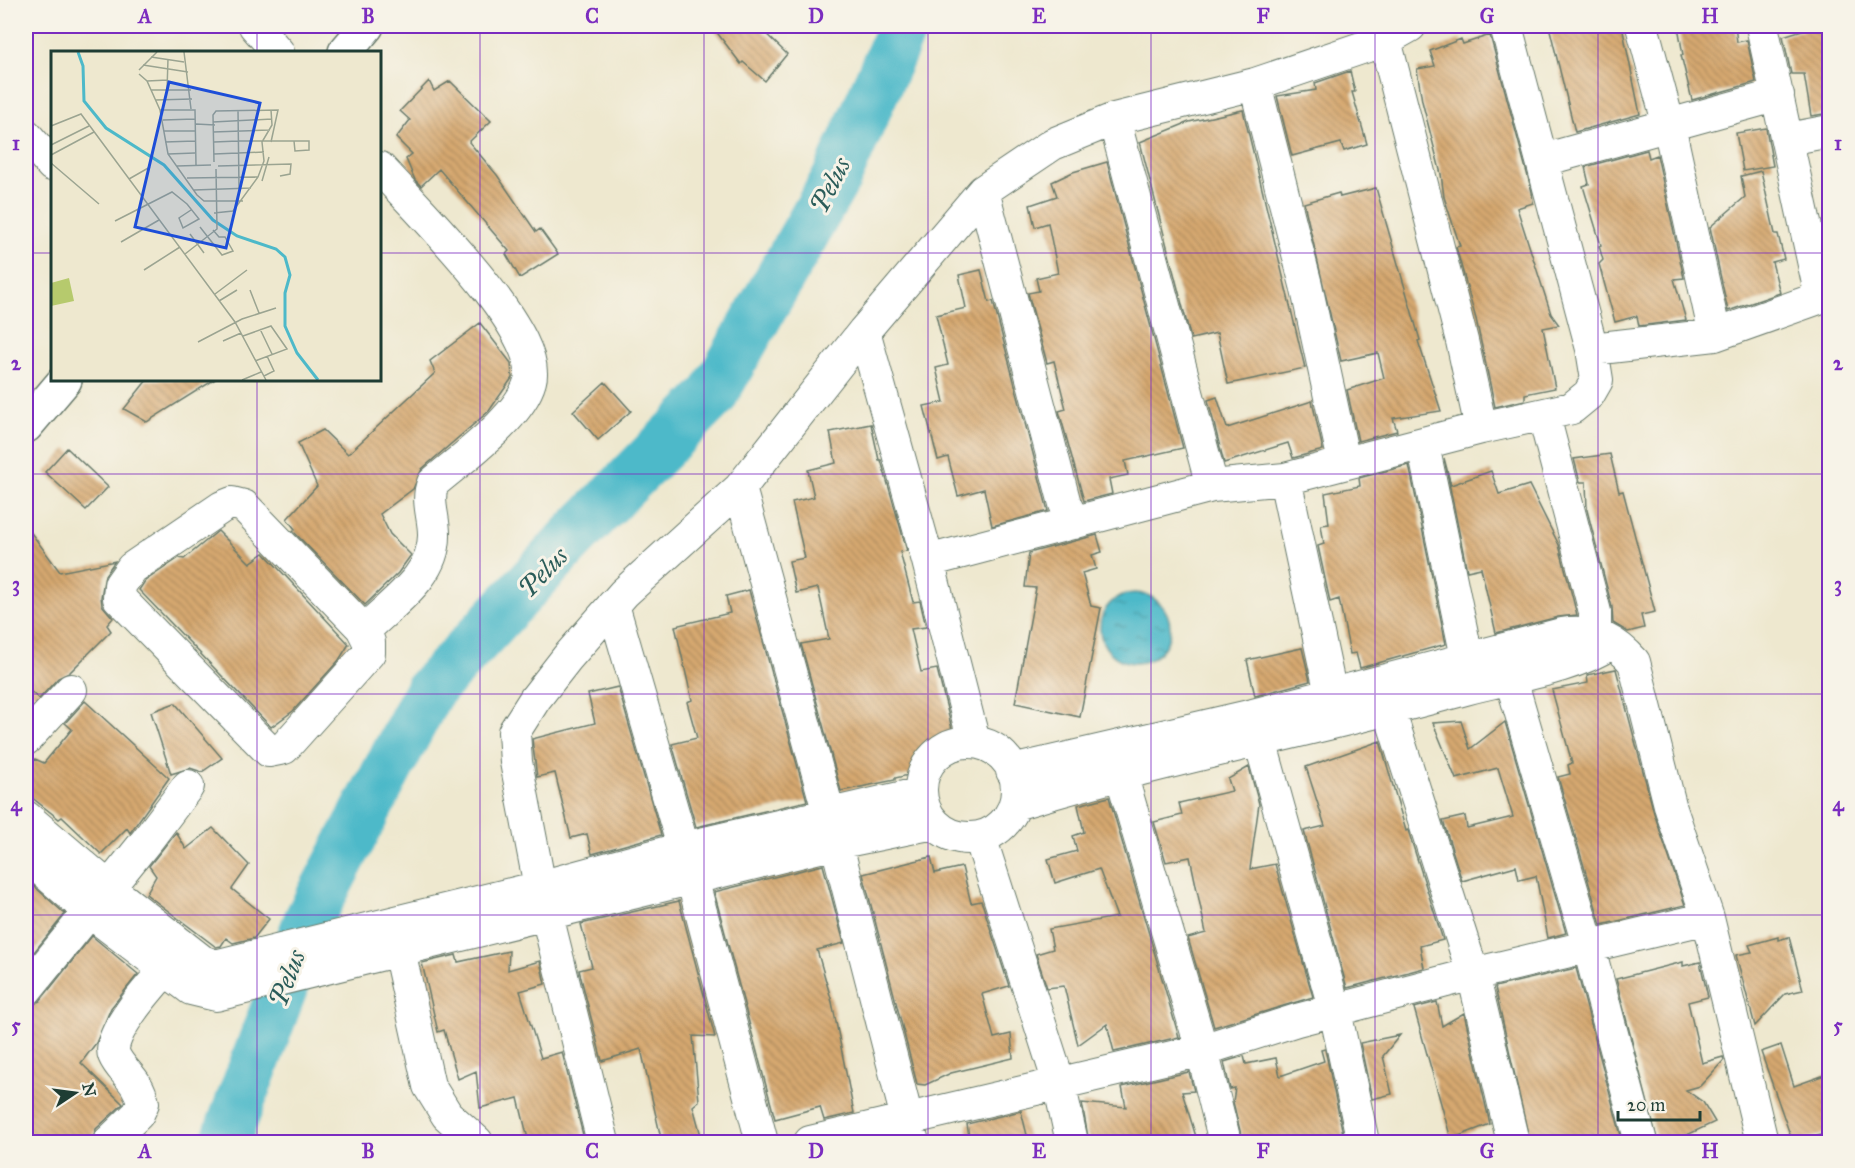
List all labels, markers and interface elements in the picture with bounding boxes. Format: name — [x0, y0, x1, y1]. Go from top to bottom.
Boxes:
text: A — [136, 4, 152, 28]
text: B — [361, 4, 375, 28]
text: C — [585, 4, 599, 28]
text: D — [808, 4, 824, 28]
text: E — [1032, 4, 1047, 28]
text: F — [1256, 4, 1270, 28]
text: G — [1480, 4, 1495, 28]
text: H — [1701, 4, 1719, 28]
inset map — [51, 51, 381, 381]
text: 1 — [12, 131, 20, 155]
text: 1 — [1834, 131, 1842, 155]
water label: Pelus — [803, 152, 858, 218]
text: 2 — [11, 351, 22, 375]
text: 2 — [1833, 351, 1844, 375]
water label: Pelus — [511, 540, 575, 604]
text: 3 — [12, 572, 20, 597]
text: 3 — [1834, 572, 1842, 597]
text: 4 — [10, 792, 22, 817]
text: 4 — [1832, 792, 1844, 817]
water label: Pelus — [262, 945, 312, 1011]
text: 5 — [11, 1013, 21, 1037]
text: 5 — [1833, 1013, 1843, 1037]
north arrow — [45, 1063, 105, 1123]
text: N — [78, 1081, 100, 1099]
scale bar — [1618, 1084, 1700, 1122]
text: 20 m — [1627, 1094, 1665, 1116]
text: A — [136, 1139, 152, 1163]
text: B — [361, 1139, 375, 1163]
text: C — [585, 1139, 599, 1163]
text: D — [808, 1139, 824, 1163]
text: E — [1032, 1139, 1047, 1163]
text: F — [1256, 1139, 1270, 1163]
text: G — [1480, 1139, 1495, 1163]
text: H — [1701, 1139, 1719, 1163]

